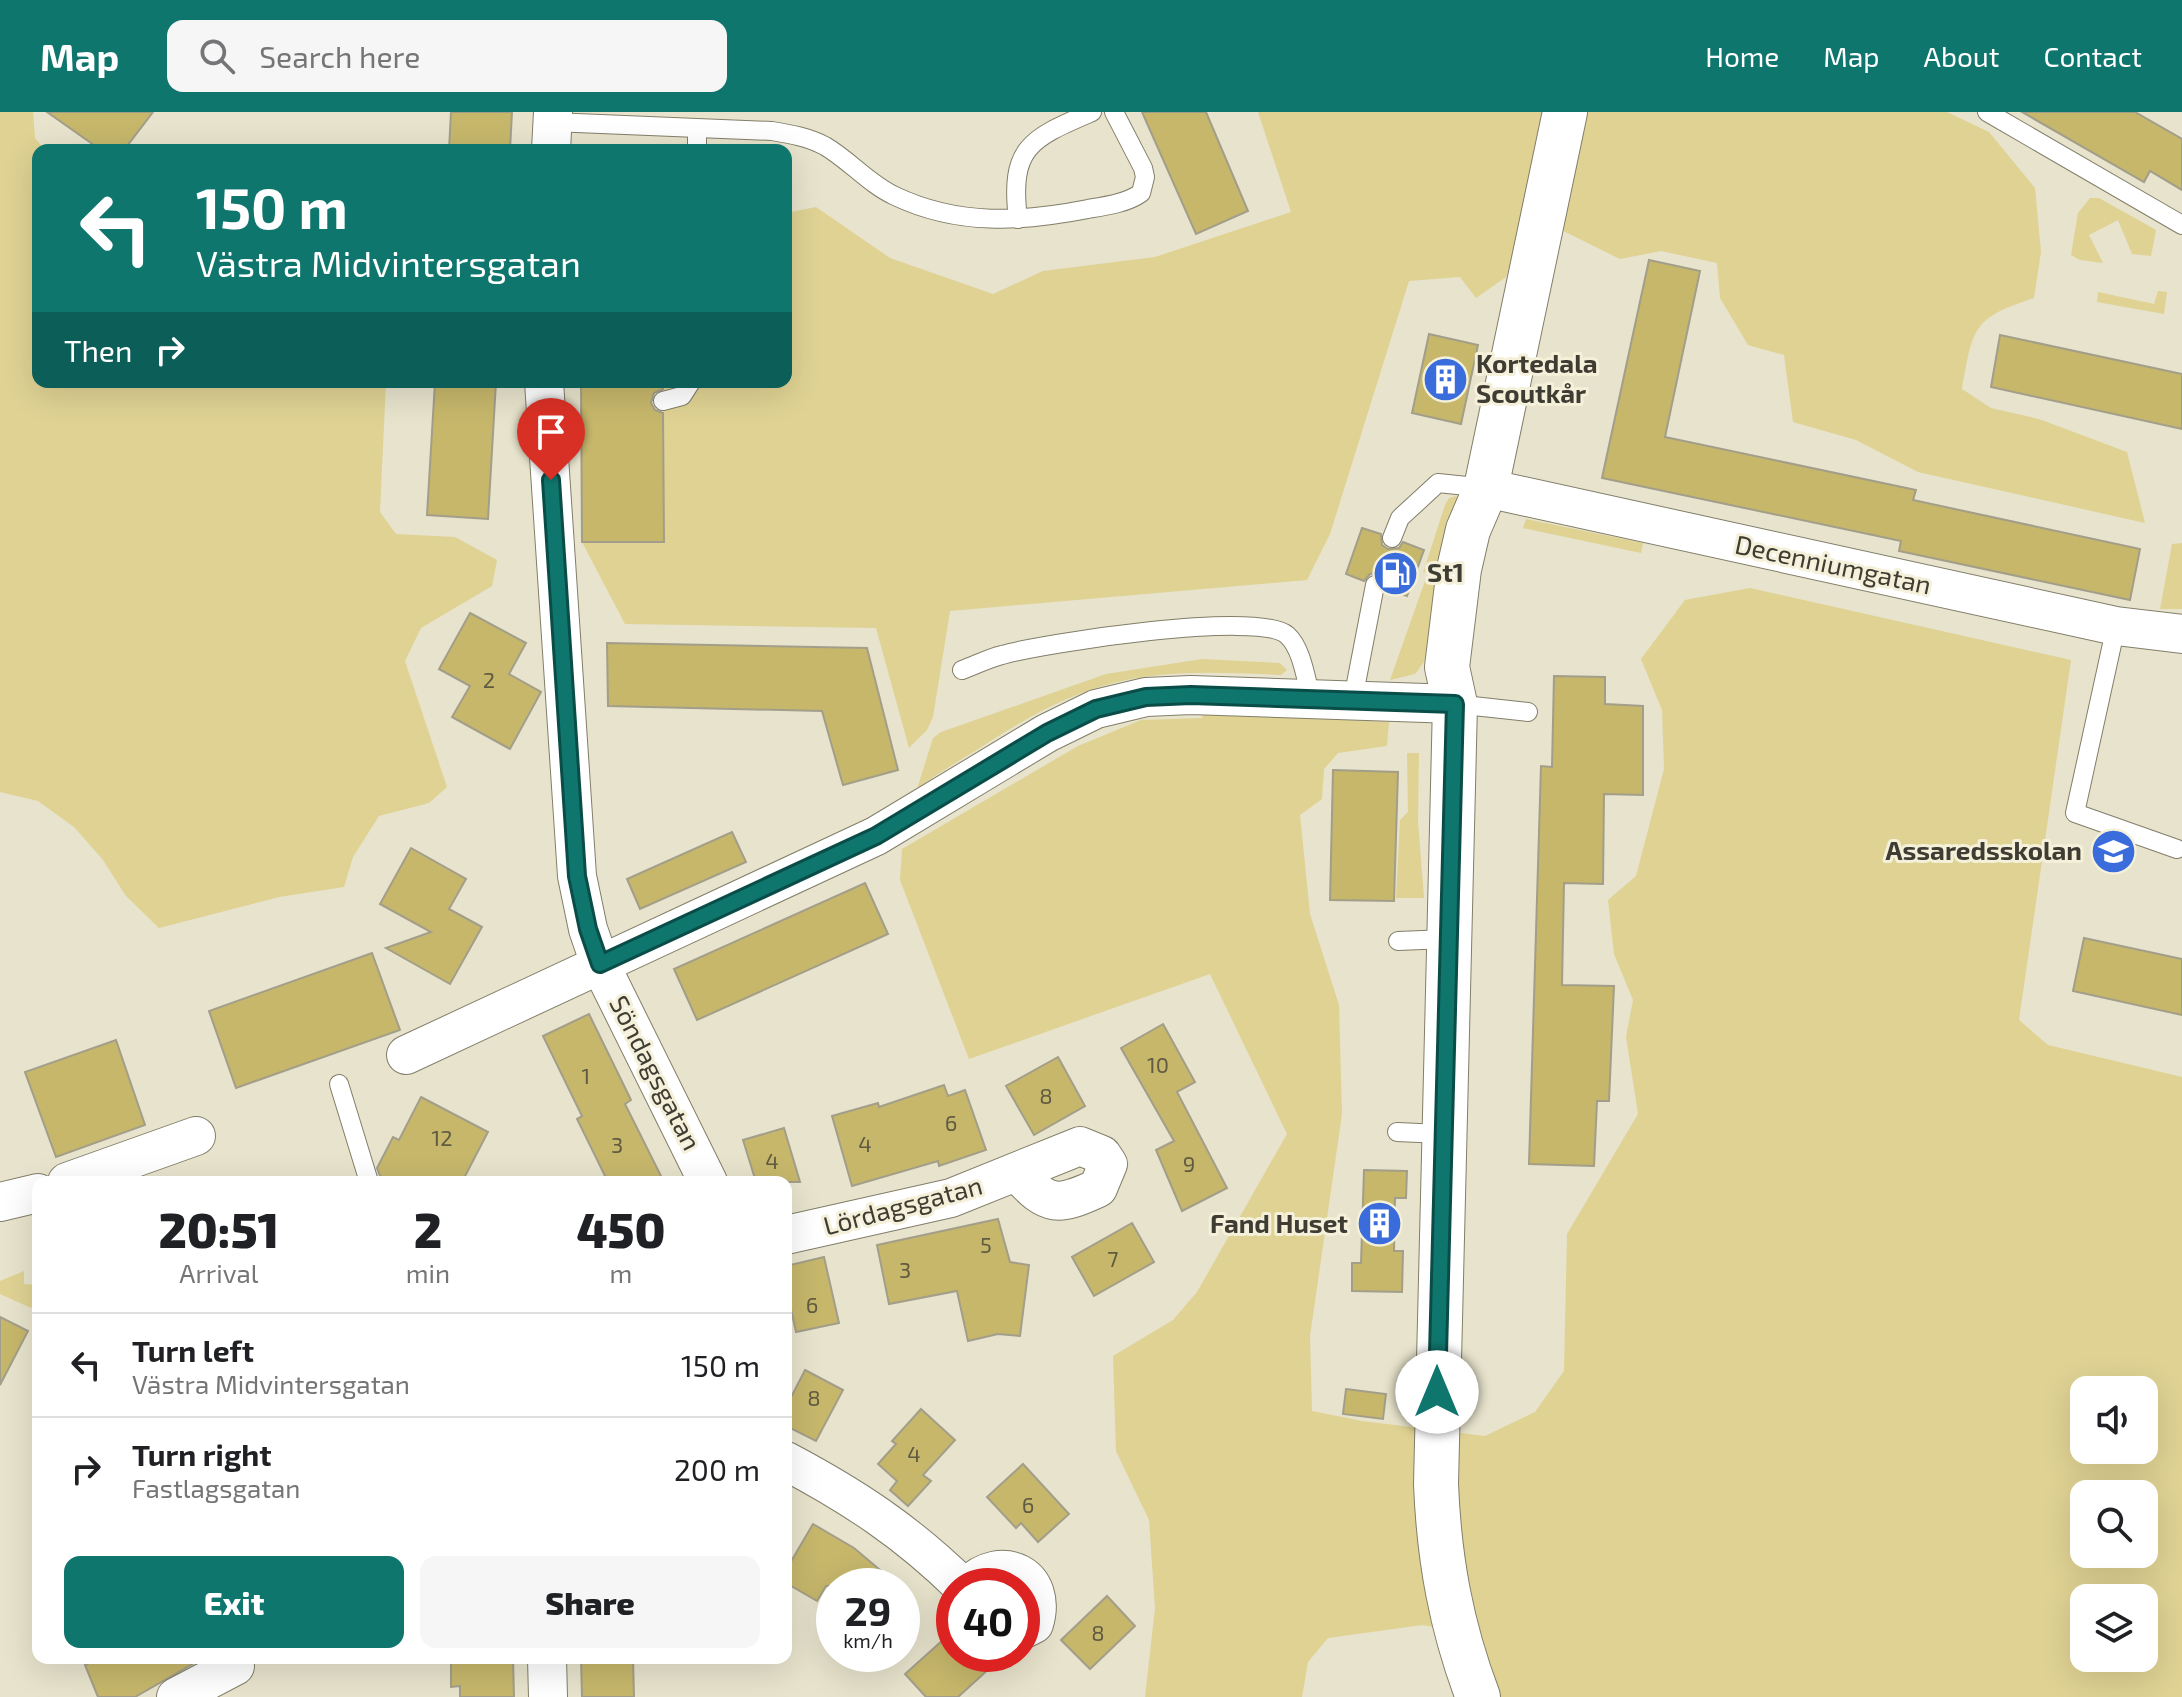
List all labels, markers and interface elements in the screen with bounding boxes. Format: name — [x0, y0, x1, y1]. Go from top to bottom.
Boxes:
search box — [167, 20, 727, 92]
text: Map — [40, 33, 119, 79]
icon: search — [195, 34, 239, 78]
text: Search here — [259, 38, 420, 74]
text: Home — [1705, 39, 1779, 73]
text: Map — [1823, 39, 1880, 73]
text: About — [1924, 39, 1999, 73]
text: Contact — [2043, 39, 2142, 73]
text: 150 m — [196, 173, 348, 240]
icon: left — [64, 176, 168, 280]
text: Västra Midvintersgatan — [196, 241, 581, 284]
icon: right — [148, 328, 192, 372]
text: Then — [64, 332, 132, 368]
place label: Kortedala Scoutkår — [1476, 347, 1598, 408]
building icon: Kortedala Scoutkår — [1421, 355, 1469, 403]
pin — [517, 398, 585, 480]
icon: arrive — [529, 410, 573, 454]
street label: Decenniumgatan — [1732, 528, 1934, 599]
fuel station icon: St1 — [1372, 549, 1420, 597]
place label: St1 — [1427, 556, 1464, 587]
house number: 2 — [483, 666, 495, 692]
school or university icon: Assaredsskolan — [2089, 827, 2137, 875]
place label: Assaredsskolan — [1886, 834, 2082, 865]
street label: Söndagsgatan — [604, 990, 709, 1155]
house number: 10 — [1147, 1051, 1169, 1077]
house number: 1 — [582, 1062, 590, 1088]
house number: 8 — [1039, 1082, 1053, 1108]
house number: 6 — [945, 1109, 957, 1135]
house number: 12 — [431, 1124, 453, 1150]
house number: 4 — [858, 1130, 872, 1156]
house number: 3 — [611, 1131, 623, 1157]
house number: 4 — [765, 1147, 779, 1173]
house number: 9 — [1183, 1150, 1195, 1176]
street label: Lördagsgatan — [820, 1168, 985, 1241]
text: 20:51 — [158, 1200, 279, 1258]
text: 2 — [414, 1200, 442, 1258]
text: 450 — [576, 1200, 666, 1258]
building icon: Fand Huset — [1355, 1200, 1403, 1248]
place label: Fand Huset — [1210, 1207, 1348, 1238]
house number: 5 — [980, 1231, 992, 1257]
house number: 7 — [1107, 1245, 1119, 1271]
house number: 3 — [899, 1256, 911, 1282]
text: Arrival — [179, 1257, 258, 1288]
text: min — [406, 1257, 450, 1288]
text: m — [610, 1257, 632, 1288]
house number: 6 — [806, 1291, 818, 1317]
text: Turn left — [132, 1332, 254, 1368]
icon: left — [64, 1343, 108, 1387]
text: 150 m — [681, 1347, 760, 1383]
position arrow — [1395, 1350, 1479, 1434]
text: Västra Midvintersgatan — [132, 1368, 410, 1399]
map controls — [2070, 1376, 2158, 1672]
button: sound — [2070, 1376, 2158, 1464]
house number: 8 — [807, 1384, 821, 1410]
text: Turn right — [132, 1436, 272, 1472]
house number: 4 — [907, 1440, 921, 1466]
icon: right — [64, 1447, 108, 1491]
text: 200 m — [674, 1451, 760, 1487]
text: Fastlagsgatan — [132, 1472, 300, 1503]
button: search — [2070, 1480, 2158, 1568]
house number: 6 — [1022, 1491, 1034, 1517]
button: Exit — [64, 1556, 404, 1648]
button: Share — [420, 1556, 760, 1648]
speed limit sign: 40 — [936, 1568, 1040, 1672]
button: layers — [2070, 1584, 2158, 1672]
text: 29 — [845, 1586, 891, 1634]
house number: 8 — [1091, 1619, 1105, 1645]
text: km/h — [843, 1628, 893, 1652]

